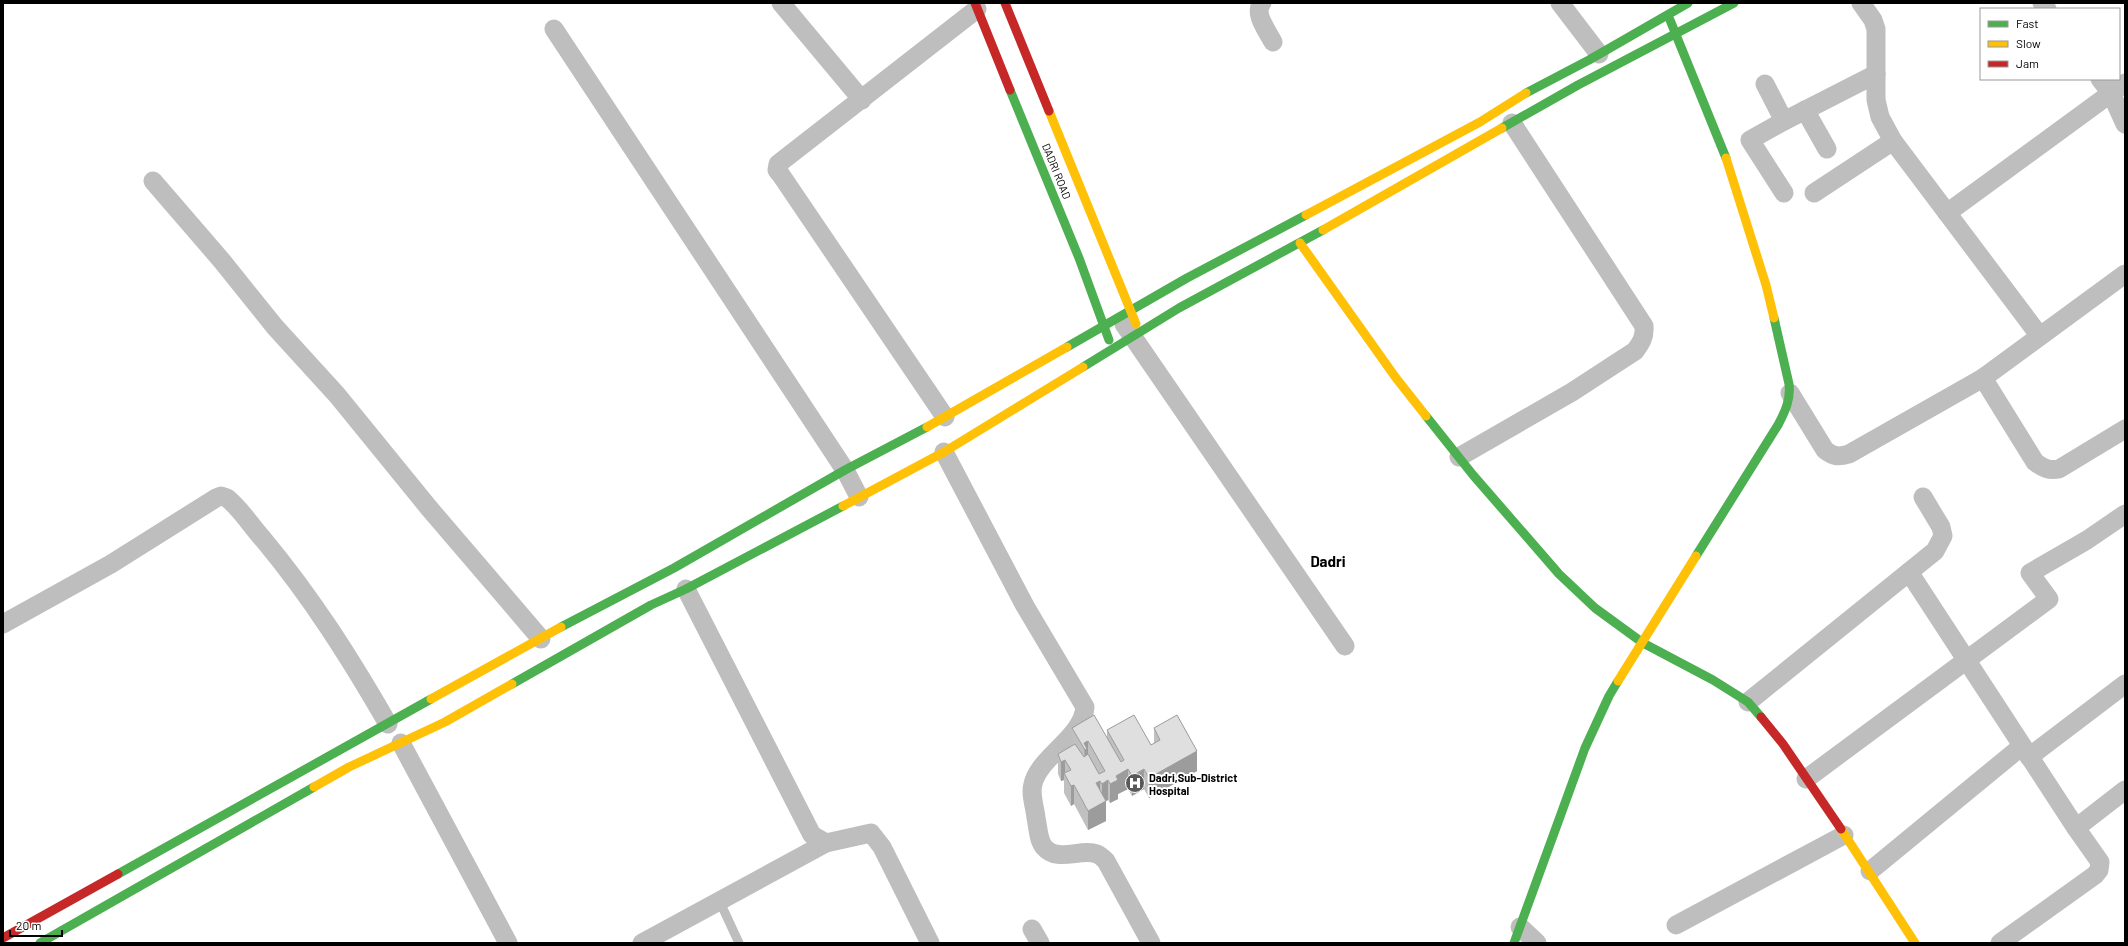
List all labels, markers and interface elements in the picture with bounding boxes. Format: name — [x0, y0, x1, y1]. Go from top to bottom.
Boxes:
legend — [1980, 8, 2120, 80]
text: Fast — [2016, 16, 2039, 30]
text: Slow — [2016, 36, 2041, 50]
text: Jam — [2016, 56, 2039, 70]
street label: DADRI ROAD — [1040, 141, 1074, 201]
district label: Dadri — [1310, 552, 1346, 570]
place label: Dadri,Sub-District Hospital — [1149, 771, 1237, 797]
hospital icon: Dadri,Sub-District Hospital — [1124, 772, 1146, 794]
scale bar — [10, 912, 62, 938]
text: 20 m — [16, 918, 42, 932]

